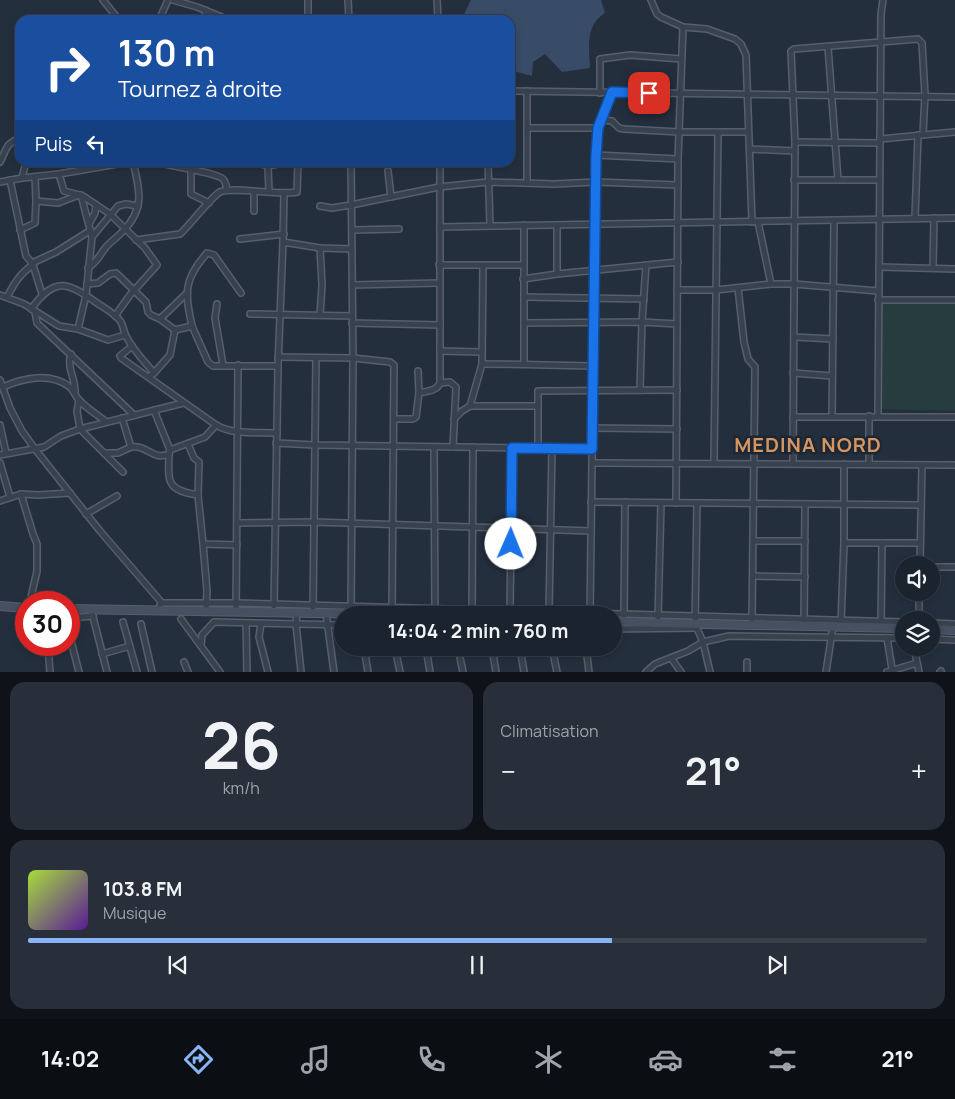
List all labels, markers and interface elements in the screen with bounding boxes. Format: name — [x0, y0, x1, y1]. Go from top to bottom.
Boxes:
text: 130 m — [118, 29, 215, 77]
icon: right — [35, 35, 100, 100]
pin — [628, 72, 670, 114]
text: Tournez à droite — [118, 74, 282, 104]
icon: arrive — [635, 79, 663, 107]
icon: left — [82, 130, 110, 158]
text: Puis — [35, 131, 72, 157]
district label: MEDINA NORD — [734, 431, 882, 458]
position arrow — [484, 517, 536, 569]
map controls — [895, 556, 940, 656]
button: sound — [895, 556, 940, 601]
speed limit sign: 30 — [15, 591, 80, 656]
button: layers — [895, 611, 940, 656]
text: 14:04 · 2 min · 760 m — [388, 618, 568, 644]
text: 26 — [202, 700, 281, 789]
text: Climatisation — [501, 720, 598, 742]
text: 21° — [685, 744, 741, 796]
text: − — [501, 752, 516, 790]
text: + — [911, 752, 927, 790]
text: km/h — [223, 777, 260, 799]
text: 103.8 FM — [103, 876, 182, 902]
text: Musique — [103, 902, 166, 924]
icon: previous — [164, 951, 192, 979]
icon: pause — [463, 951, 491, 979]
icon: next — [763, 951, 791, 979]
icon: directions — [181, 1042, 216, 1077]
icon: music — [298, 1042, 333, 1077]
icon: phone — [414, 1042, 449, 1077]
icon: climate — [531, 1042, 566, 1077]
icon: car — [648, 1042, 683, 1077]
icon: filters — [765, 1042, 800, 1077]
text: 14:02 — [41, 1044, 99, 1074]
text: 21° — [881, 1044, 914, 1074]

